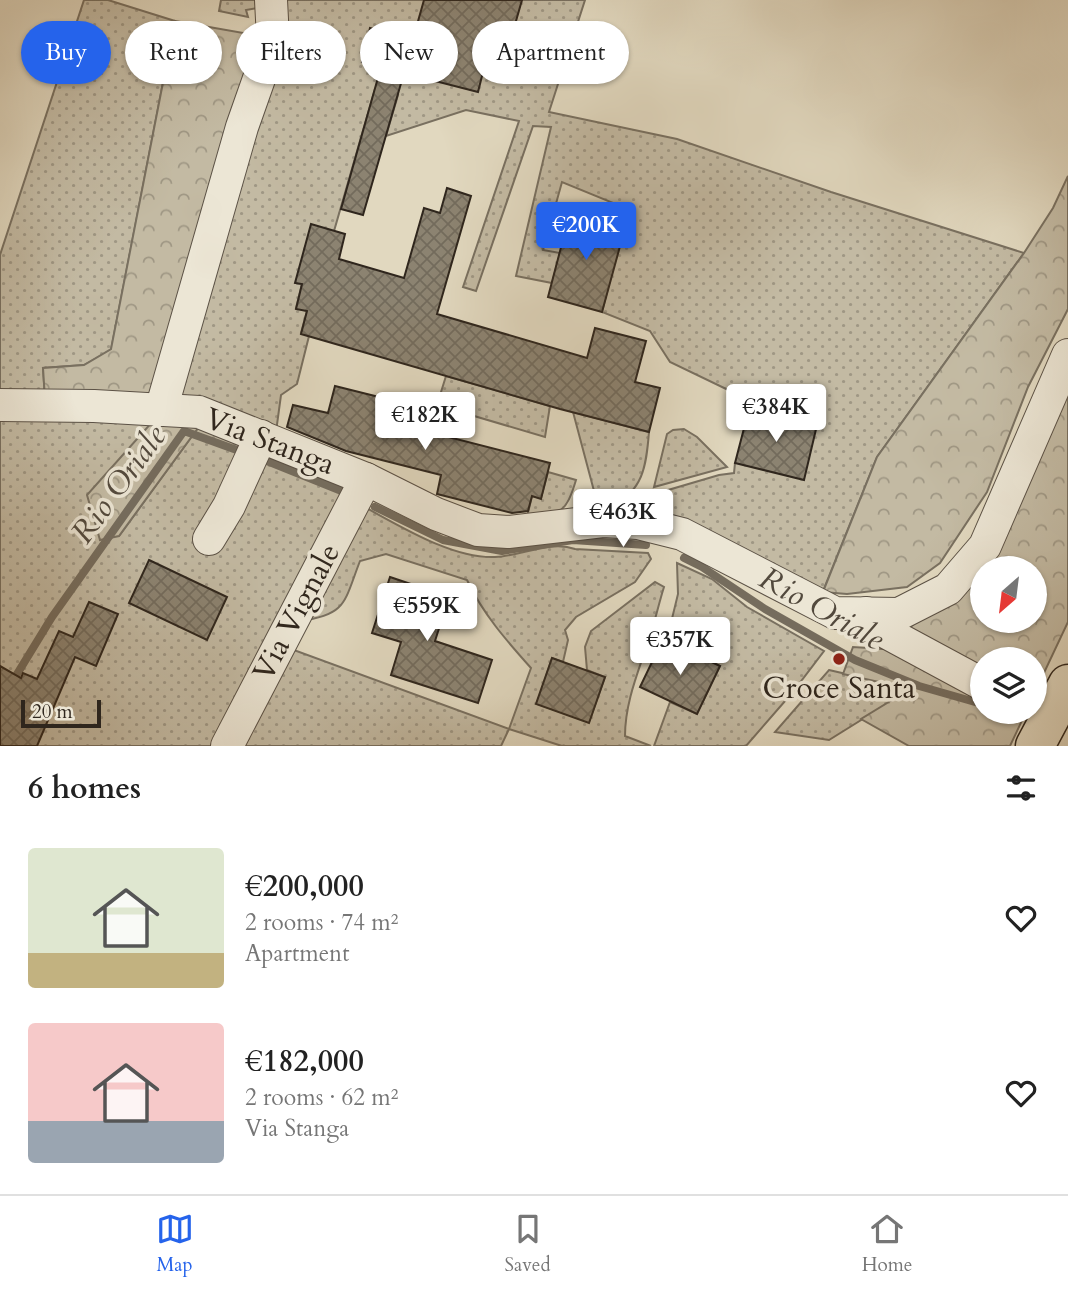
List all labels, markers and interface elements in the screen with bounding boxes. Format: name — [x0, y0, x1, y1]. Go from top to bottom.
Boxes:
chip: Buy — [21, 21, 111, 84]
chip: Rent — [125, 21, 222, 84]
chip: Filters — [236, 21, 346, 84]
chip: New — [360, 21, 458, 84]
chip: Apartment — [472, 21, 629, 84]
pin: €200K — [537, 202, 635, 262]
text: €200K — [552, 209, 620, 240]
pin: €384K — [727, 384, 825, 444]
text: €384K — [742, 391, 810, 422]
pin: €182K — [376, 392, 474, 452]
street label: Via Stanga — [199, 398, 341, 485]
text: €182K — [391, 399, 459, 430]
water label: Rio Oriale — [61, 416, 177, 553]
pin: €463K — [574, 490, 672, 549]
text: €463K — [589, 496, 657, 527]
street label: Via Vignale — [243, 536, 350, 688]
north arrow — [970, 556, 1046, 634]
map controls — [970, 556, 1047, 724]
water label: Rio Oriale — [751, 557, 892, 661]
pin: €559K — [378, 584, 476, 643]
text: €559K — [393, 590, 461, 621]
pin: €357K — [631, 618, 729, 677]
text: €357K — [646, 624, 714, 655]
button: layers — [970, 647, 1047, 724]
marker: Croce Santa — [831, 651, 847, 667]
place label: Croce Santa — [763, 668, 916, 709]
scale bar — [21, 697, 102, 729]
text: 20 m — [32, 699, 73, 725]
text: 6 homes — [28, 768, 141, 809]
icon: filters — [1002, 769, 1040, 807]
text: €200,000 — [245, 866, 364, 907]
icon: home — [84, 876, 168, 960]
icon: heart — [1002, 899, 1040, 937]
text: 2 rooms · 74 m² — [245, 907, 398, 938]
text: Apartment — [245, 938, 349, 969]
text: €182,000 — [245, 1041, 364, 1082]
icon: home — [84, 1051, 168, 1135]
icon: heart — [1002, 1074, 1040, 1112]
text: 2 rooms · 62 m² — [245, 1082, 398, 1113]
text: Via Stanga — [245, 1113, 349, 1144]
tab: Map — [156, 1210, 194, 1278]
tab: Saved — [505, 1210, 551, 1278]
tab: Home — [862, 1210, 912, 1278]

